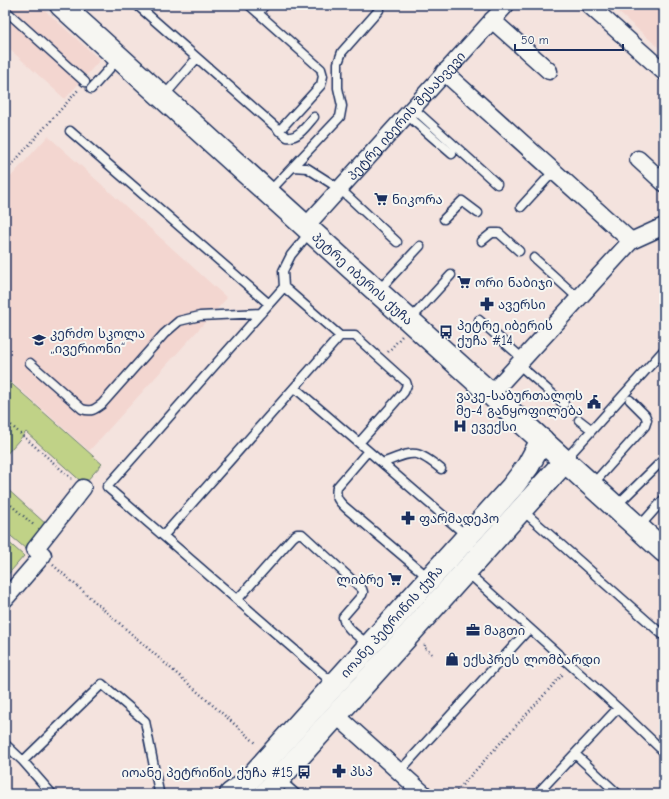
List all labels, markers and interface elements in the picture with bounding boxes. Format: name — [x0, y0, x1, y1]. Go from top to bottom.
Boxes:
scale bar — [515, 26, 623, 52]
text: 50 m — [521, 33, 549, 47]
street label: პეტრე იბერის შესახვევი — [344, 48, 468, 183]
supermarket icon: ნიკორა — [373, 191, 389, 207]
place label: ნიკორა — [392, 192, 443, 207]
street label: პეტრე იბერის ქუჩა — [309, 229, 416, 328]
supermarket icon: ორი ნაბიჯი — [456, 274, 472, 290]
place label: ორი ნაბიჯი — [475, 275, 553, 290]
pharmacy icon: ავერსი — [479, 296, 495, 312]
place label: ავერსი — [498, 297, 546, 312]
place label: პეტრე იბერის ქუჩა #14 — [457, 318, 553, 348]
bus stop icon: პეტრე იბერის ქუჩა #14 — [438, 324, 454, 340]
place label: კერძო სკოლა „ივერიონი“ — [50, 326, 145, 356]
school or university icon: კერძო სკოლა „ივერიონი“ — [31, 332, 47, 348]
place label: ვაკე-საბურთალოს მე-4 განყოფილება — [456, 388, 583, 419]
public building icon: ვაკე-საბურთალოს მე-4 განყოფილება — [586, 394, 602, 410]
hospital icon: ევექსი — [452, 418, 468, 434]
place label: ევექსი — [471, 419, 517, 434]
pharmacy icon: ფარმადეპო — [400, 510, 416, 526]
place label: ფარმადეპო — [419, 511, 499, 527]
street label: იოანე პეტრიწის ქუჩა — [337, 562, 446, 681]
supermarket icon: ლიბრე — [387, 571, 403, 587]
place label: ლიბრე — [337, 572, 384, 588]
office icon: მაგთი — [465, 622, 481, 638]
place label: მაგთი — [484, 623, 525, 638]
shop icon: ექსპრეს ლომბარდი — [444, 651, 460, 667]
place label: ექსპრეს ლომბარდი — [463, 652, 601, 668]
pharmacy icon: პსპ — [331, 763, 347, 779]
bus stop icon: იოანე პეტრიწის ქუჩა #15 — [296, 764, 312, 780]
place label: პსპ — [350, 764, 373, 779]
place label: იოანე პეტრიწის ქუჩა #15 — [121, 765, 293, 780]

